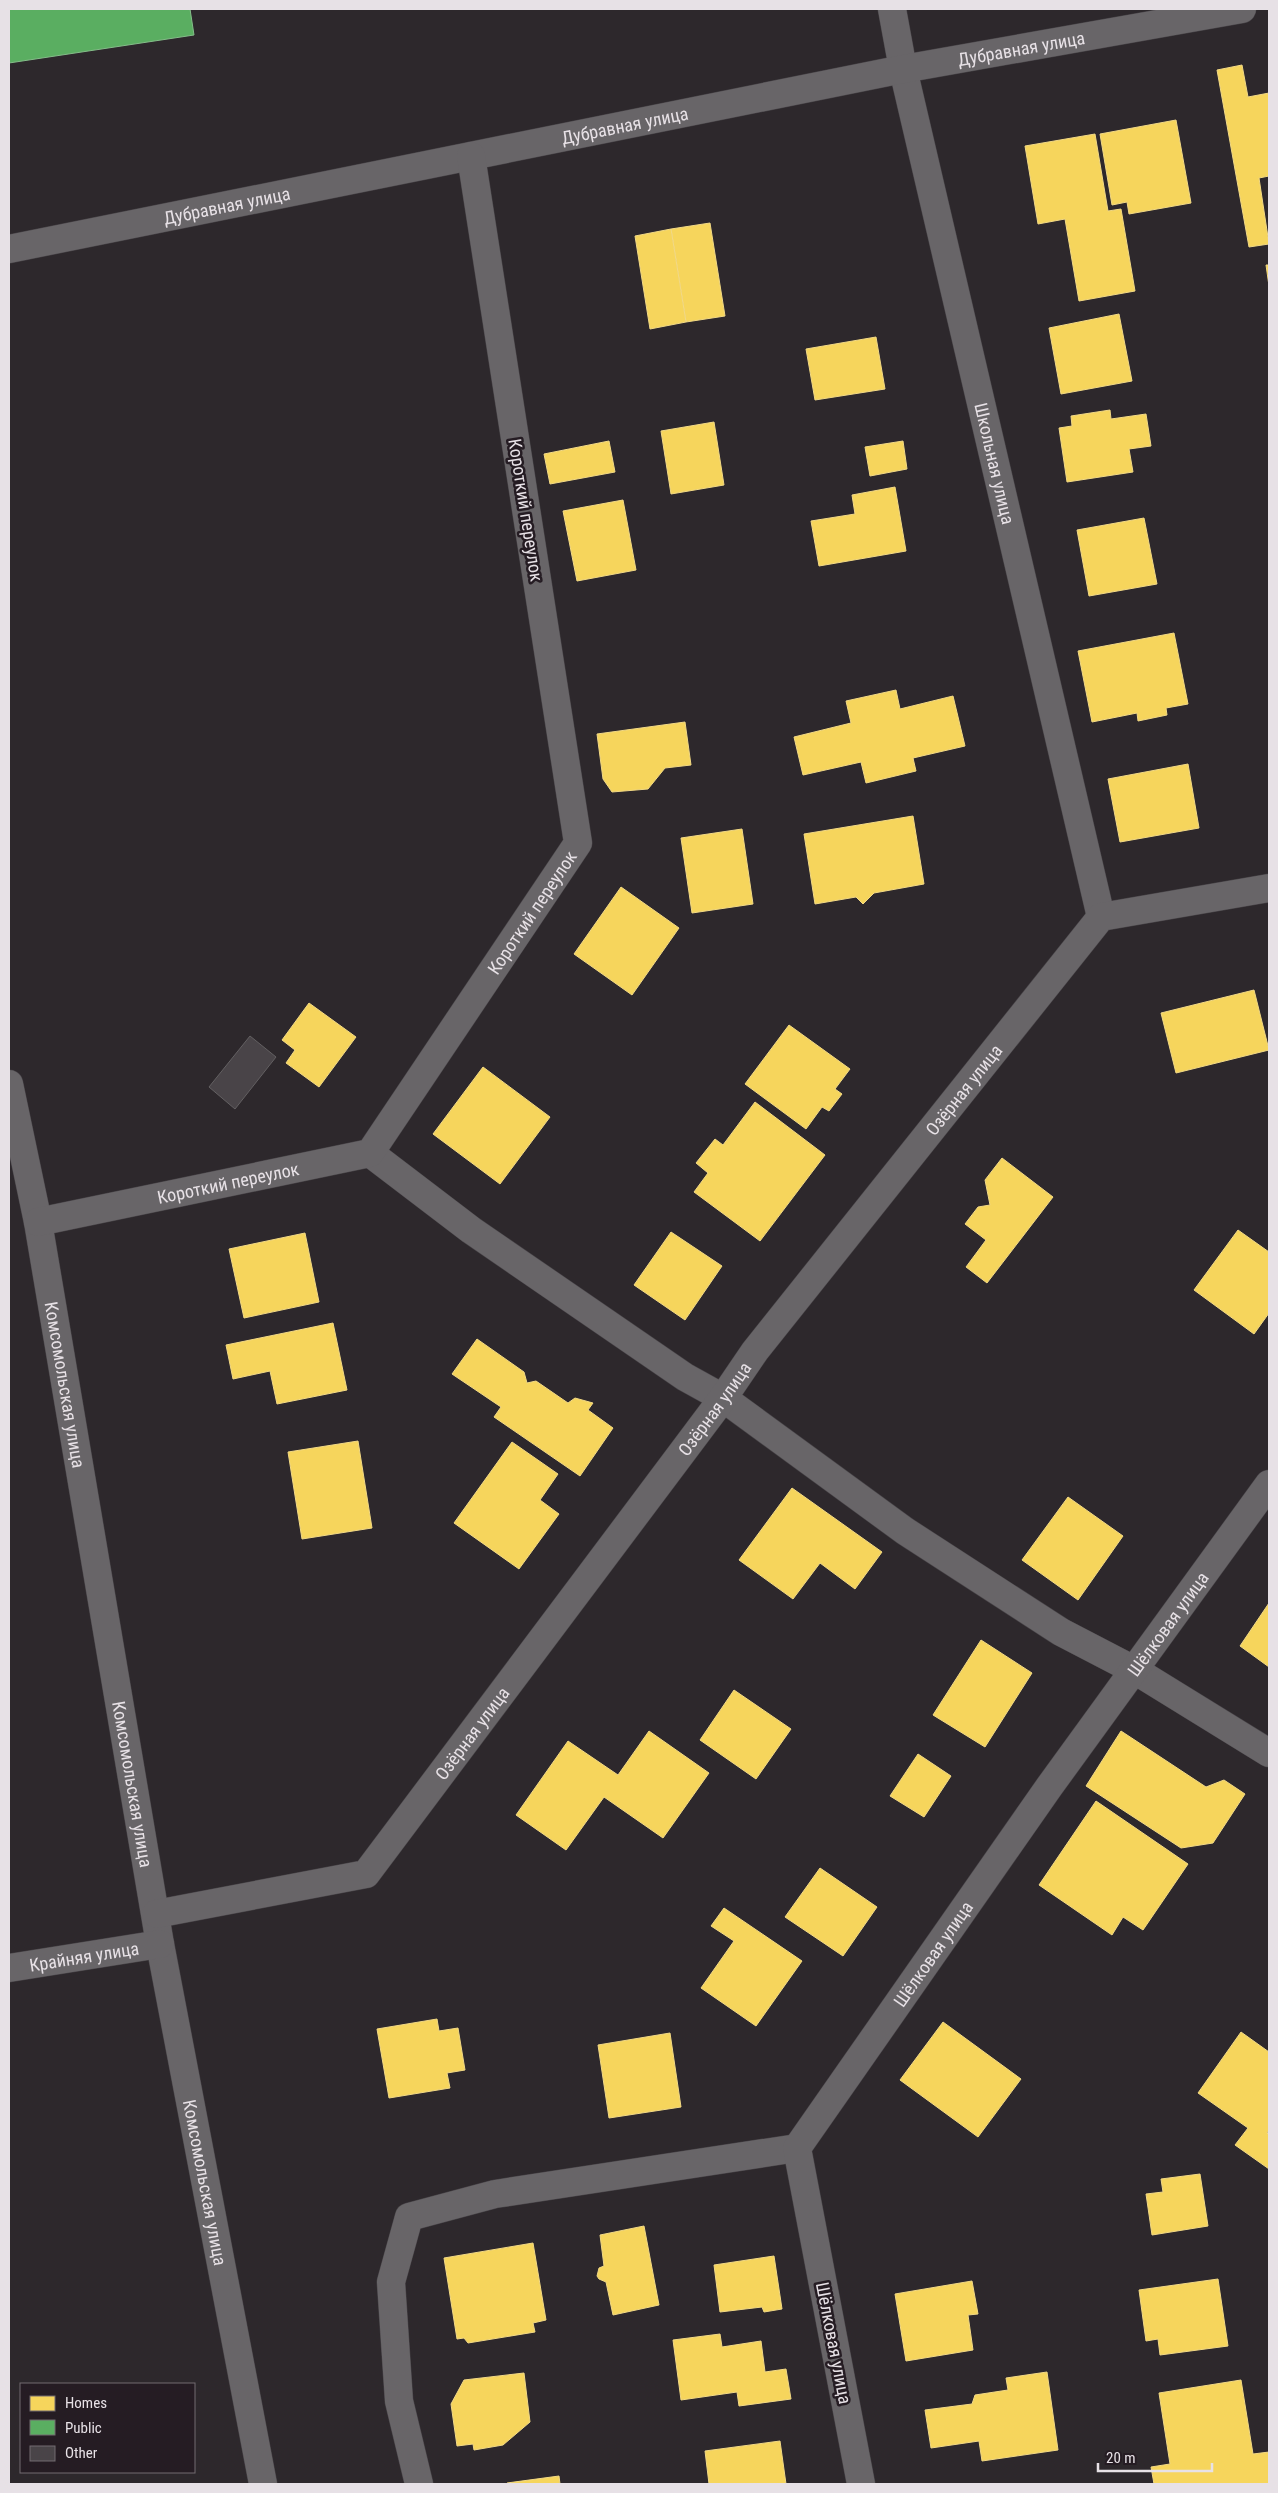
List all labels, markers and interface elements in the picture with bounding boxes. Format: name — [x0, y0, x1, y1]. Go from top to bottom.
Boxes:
street label: Дубравная улица — [956, 27, 1086, 70]
street label: Дубравная улица — [559, 102, 690, 148]
street label: Дубравная улица — [161, 182, 292, 228]
street label: Школьная улица — [971, 401, 1019, 526]
street label: Короткий переулок — [504, 437, 548, 583]
street label: Короткий переулок — [483, 846, 581, 978]
street label: Озёрная улица — [921, 1040, 1006, 1139]
street label: Короткий переулок — [155, 1157, 301, 1207]
street label: Комсомольская улица — [41, 1300, 90, 1469]
street label: Озёрная улица — [673, 1358, 755, 1459]
street label: Шёлковая улица — [1123, 1567, 1212, 1680]
street label: Озёрная улица — [430, 1683, 513, 1783]
street label: Комсомольская улица — [109, 1699, 157, 1869]
street label: Шёлковая улица — [889, 1897, 977, 2011]
street label: Крайняя улица — [28, 1937, 140, 1975]
street label: Комсомольская улица — [179, 2098, 232, 2267]
street label: Шёлковая улица — [812, 2280, 856, 2406]
legend — [20, 2383, 195, 2473]
text: Homes — [65, 2394, 107, 2412]
text: Public — [65, 2419, 102, 2437]
scale bar — [1098, 2440, 1212, 2472]
text: Other — [65, 2444, 98, 2462]
text: 20 m — [1106, 2449, 1136, 2467]

